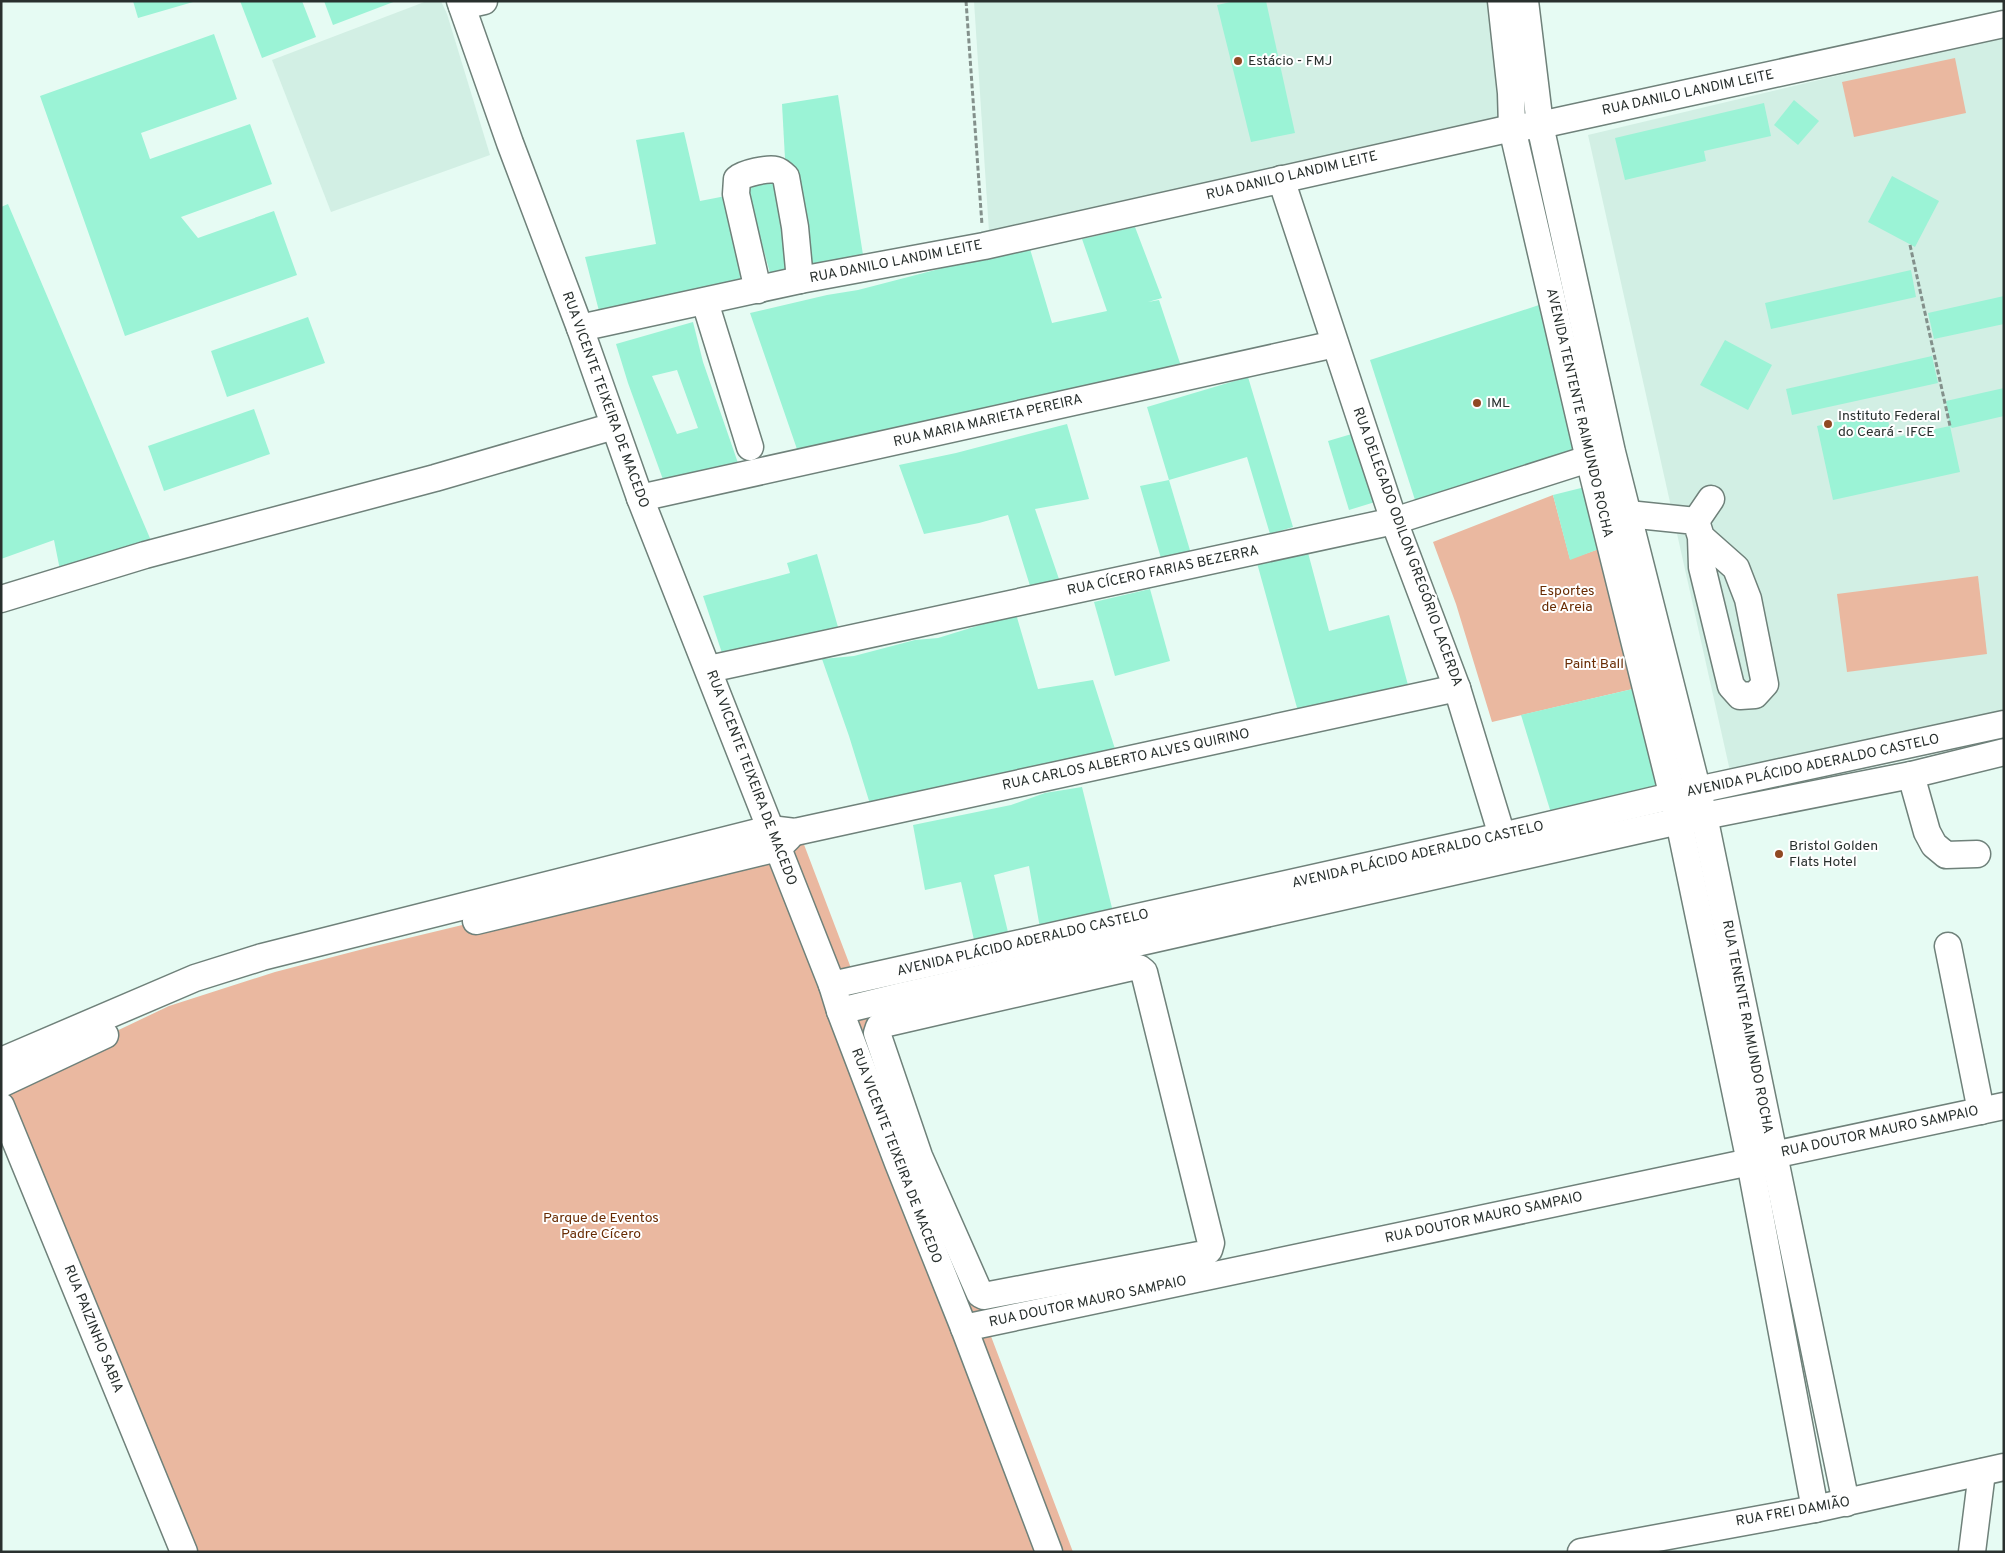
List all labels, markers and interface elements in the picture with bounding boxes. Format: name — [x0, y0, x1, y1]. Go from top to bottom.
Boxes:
place label: Estácio - FMJ — [1248, 53, 1332, 70]
marker: Estácio - FMJ — [1232, 55, 1244, 67]
street label: RUA DANILO LANDIM LEITE — [1600, 66, 1776, 120]
street label: RUA DANILO LANDIM LEITE — [1205, 148, 1379, 204]
street label: RUA DANILO LANDIM LEITE — [808, 237, 984, 287]
street label: AVENIDA TENTENTE RAIMUNDO ROCHA — [1542, 287, 1616, 539]
street label: RUA VICENTE TEIXEIRA DE MACEDO — [558, 289, 652, 511]
street label: RUA MARIA MARIETA PEREIRA — [892, 391, 1084, 451]
place label: IML — [1487, 395, 1510, 412]
marker: IML — [1471, 397, 1483, 409]
street label: RUA DELEGADO ODILON GREGÓRIO LACERDA — [1348, 405, 1467, 689]
place label: Instituto Federal do Ceará - IFCE — [1838, 408, 1940, 441]
marker: Instituto Federal do Ceará - IFCE — [1822, 418, 1834, 430]
street label: RUA CÍCERO FARIAS BEZERRA — [1066, 541, 1260, 600]
park label: Esportes de Areia — [1539, 583, 1595, 616]
park label: Paint Ball — [1564, 656, 1624, 673]
street label: RUA VICENTE TEIXEIRA DE MACEDO — [702, 668, 800, 888]
street label: RUA CARLOS ALBERTO ALVES QUIRINO — [1001, 725, 1251, 795]
street label: AVENIDA PLÁCIDO ADERALDO CASTELO — [1685, 730, 1941, 801]
street label: AVENIDA PLÁCIDO ADERALDO CASTELO — [1290, 817, 1546, 892]
place label: Bristol Golden Flats Hotel — [1789, 838, 1878, 871]
marker: Bristol Golden Flats Hotel — [1773, 848, 1785, 860]
street label: AVENIDA PLÁCIDO ADERALDO CASTELO — [895, 905, 1151, 980]
street label: RUA TENENTE RAIMUNDO ROCHA — [1718, 919, 1776, 1135]
street label: RUA VICENTE TEIXEIRA DE MACEDO — [847, 1046, 945, 1266]
street label: RUA DOUTOR MAURO SAMPAIO — [1780, 1103, 1980, 1161]
street label: RUA DOUTOR MAURO SAMPAIO — [1384, 1189, 1584, 1247]
park label: Parque de Eventos Padre Cícero — [543, 1210, 659, 1243]
street label: RUA PAIZINHO SABIA — [60, 1263, 126, 1395]
street label: RUA DOUTOR MAURO SAMPAIO — [988, 1273, 1188, 1331]
street label: RUA FREI DAMIÃO — [1735, 1494, 1851, 1530]

